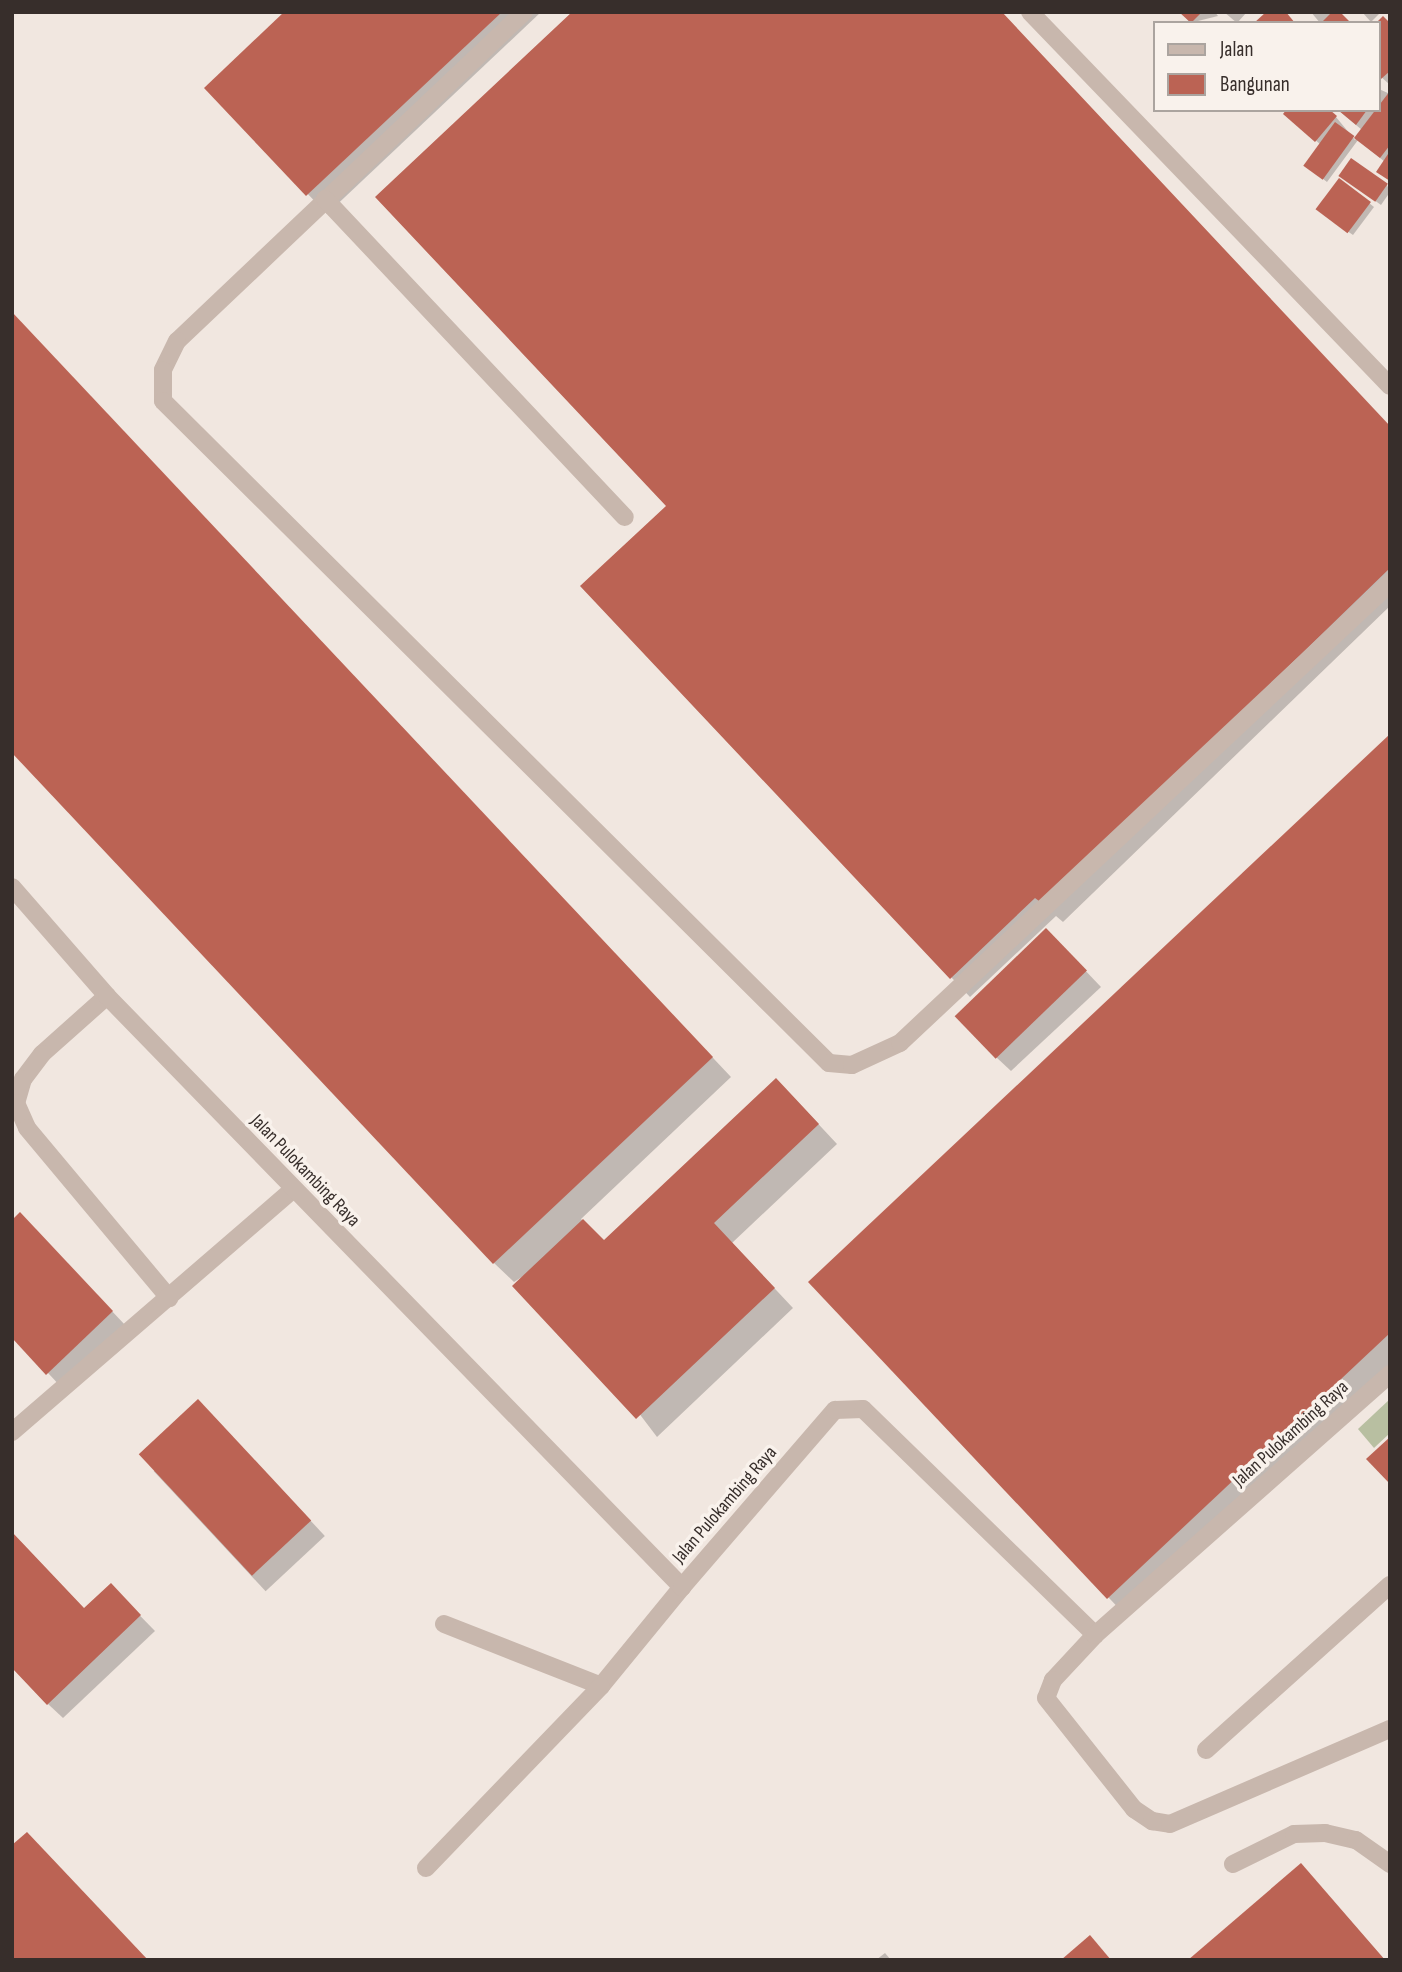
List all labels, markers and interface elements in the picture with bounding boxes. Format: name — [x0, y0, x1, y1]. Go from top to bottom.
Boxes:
legend — [1154, 21, 1381, 112]
text: Jalan — [1220, 37, 1253, 62]
text: Bangunan — [1220, 72, 1290, 97]
street label: Jalan Pulokambing Raya — [246, 1110, 364, 1232]
street label: Jalan Pulokambing Raya — [1229, 1376, 1353, 1492]
street label: Jalan Pulokambing Raya — [668, 1442, 782, 1568]

